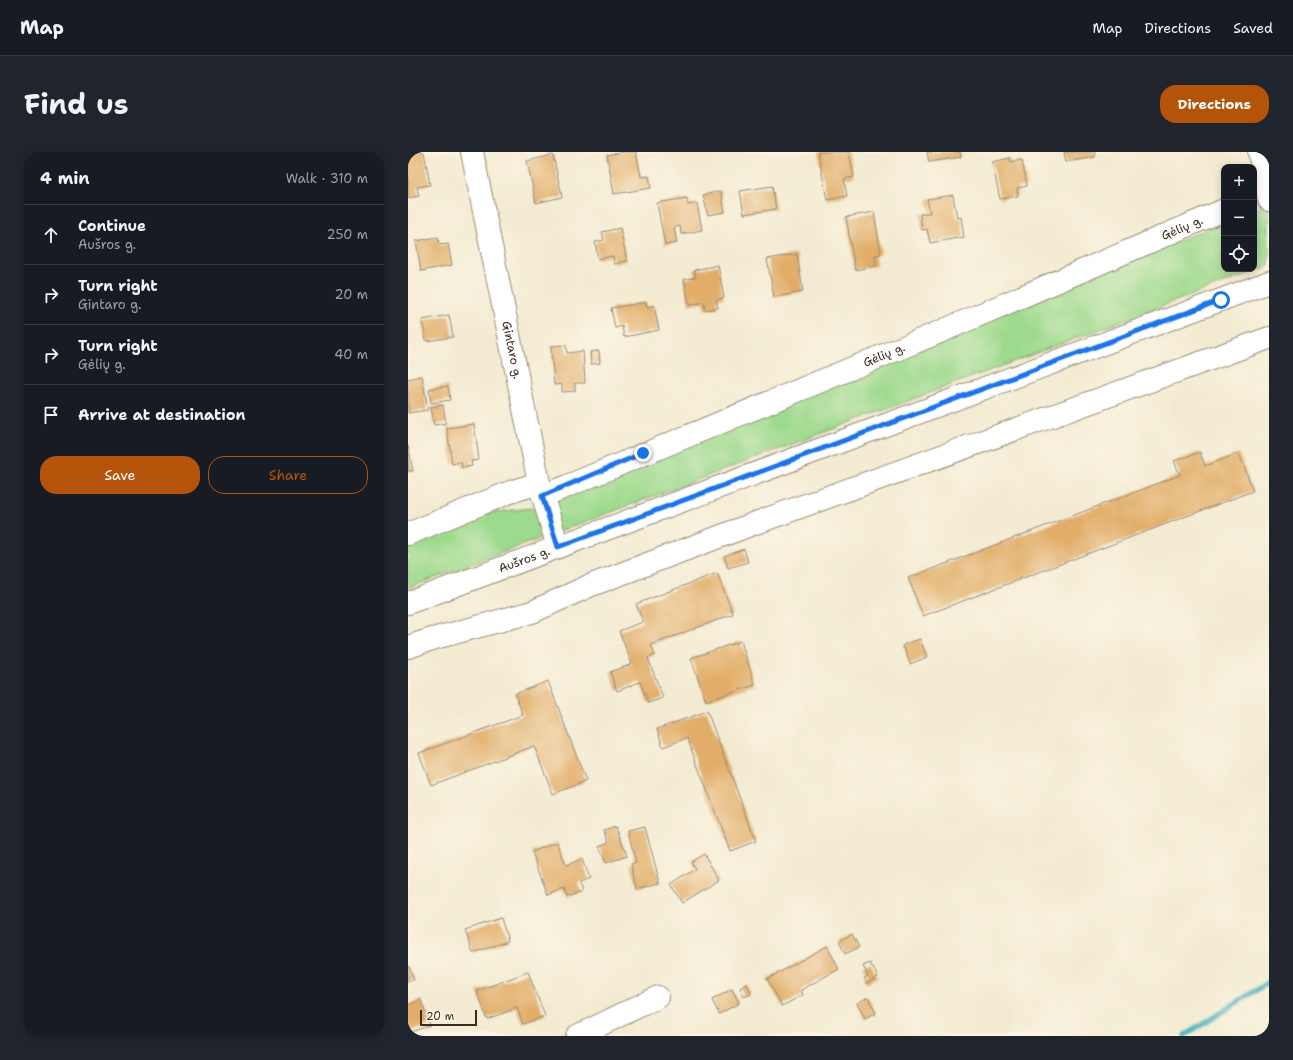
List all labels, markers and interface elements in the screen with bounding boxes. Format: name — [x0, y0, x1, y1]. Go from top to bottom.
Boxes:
text: Map — [20, 15, 64, 40]
text: Map — [1093, 19, 1123, 37]
text: Directions — [1145, 19, 1211, 37]
text: Saved — [1233, 19, 1273, 37]
text: Find us — [24, 85, 129, 123]
button: Directions — [1160, 85, 1269, 123]
map controls — [1221, 164, 1257, 272]
button: + — [1221, 164, 1257, 200]
text: 4 min — [40, 167, 90, 189]
text: Walk · 310 m — [286, 170, 368, 187]
button: − — [1221, 200, 1257, 236]
street label: Gėlių g. — [1159, 212, 1205, 244]
text: Continue — [78, 216, 146, 236]
icon: ahead — [40, 224, 62, 246]
text: 250 m — [327, 226, 368, 243]
text: Aušros g. — [78, 236, 136, 253]
button: locate — [1221, 236, 1257, 272]
text: Turn right — [78, 276, 158, 296]
icon: right — [40, 284, 62, 306]
text: 20 m — [335, 286, 368, 303]
route start — [1212, 291, 1230, 309]
text: Gintaro g. — [78, 296, 141, 313]
street label: Gintaro g. — [498, 320, 526, 380]
text: Turn right — [78, 336, 158, 356]
street label: Gėlių g. — [861, 339, 907, 371]
icon: right — [40, 344, 62, 366]
text: 40 m — [334, 346, 368, 363]
text: Gėlių g. — [78, 356, 126, 373]
icon: arrive — [40, 404, 62, 426]
text: Arrive at destination — [78, 405, 246, 425]
route end — [634, 444, 652, 462]
button: Save — [40, 456, 200, 494]
button: Share — [208, 456, 368, 494]
street label: Aušros g. — [496, 543, 552, 577]
scale bar — [420, 1008, 477, 1027]
text: 20 m — [426, 1009, 454, 1024]

